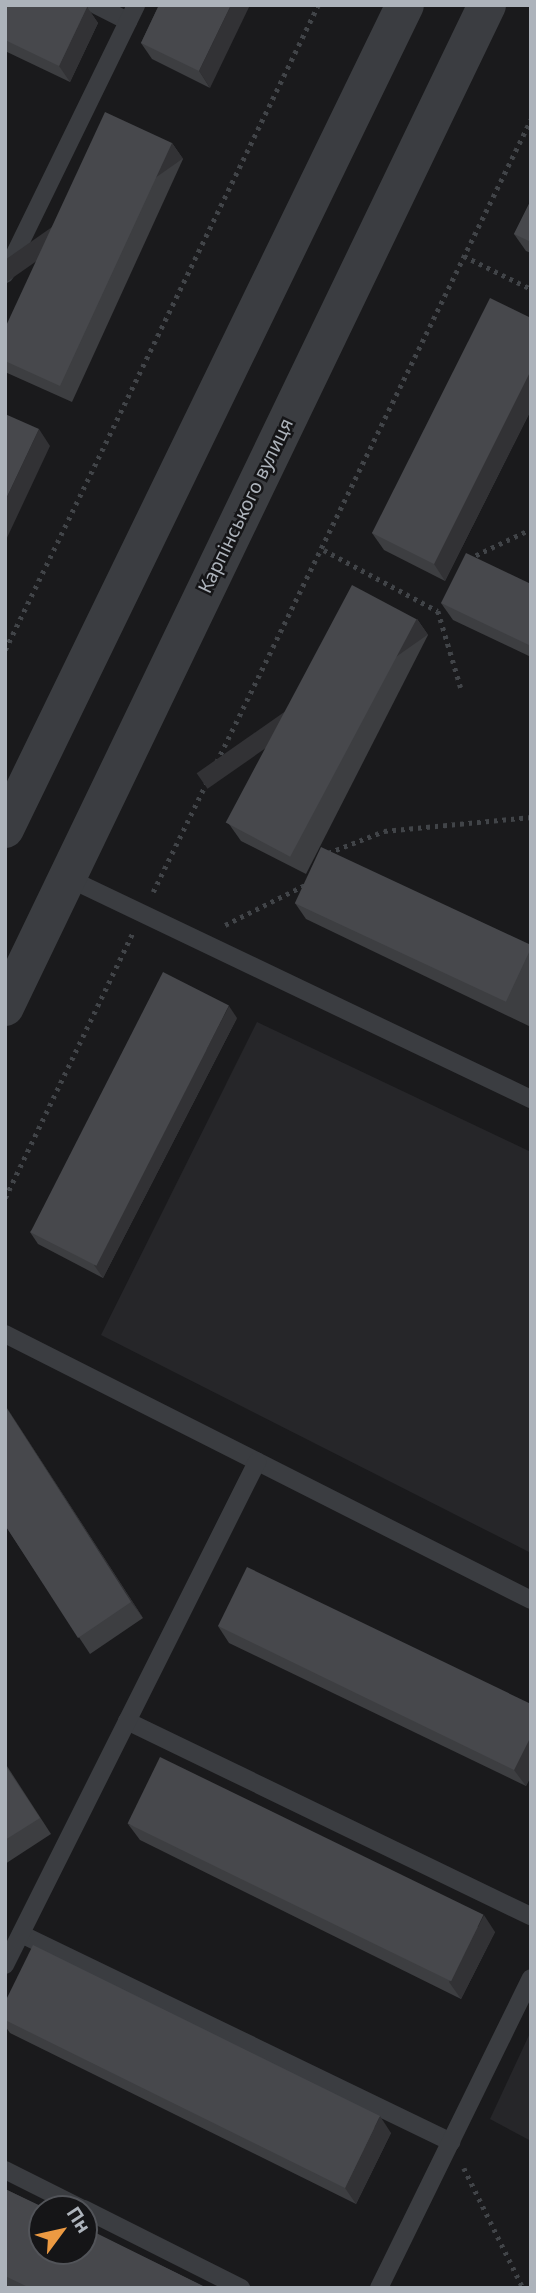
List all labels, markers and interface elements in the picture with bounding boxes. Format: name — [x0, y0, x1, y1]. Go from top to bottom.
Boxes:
street label: Карпінського вулиця — [194, 415, 298, 597]
north arrow — [28, 2195, 98, 2265]
text: Пн — [61, 2201, 97, 2238]

